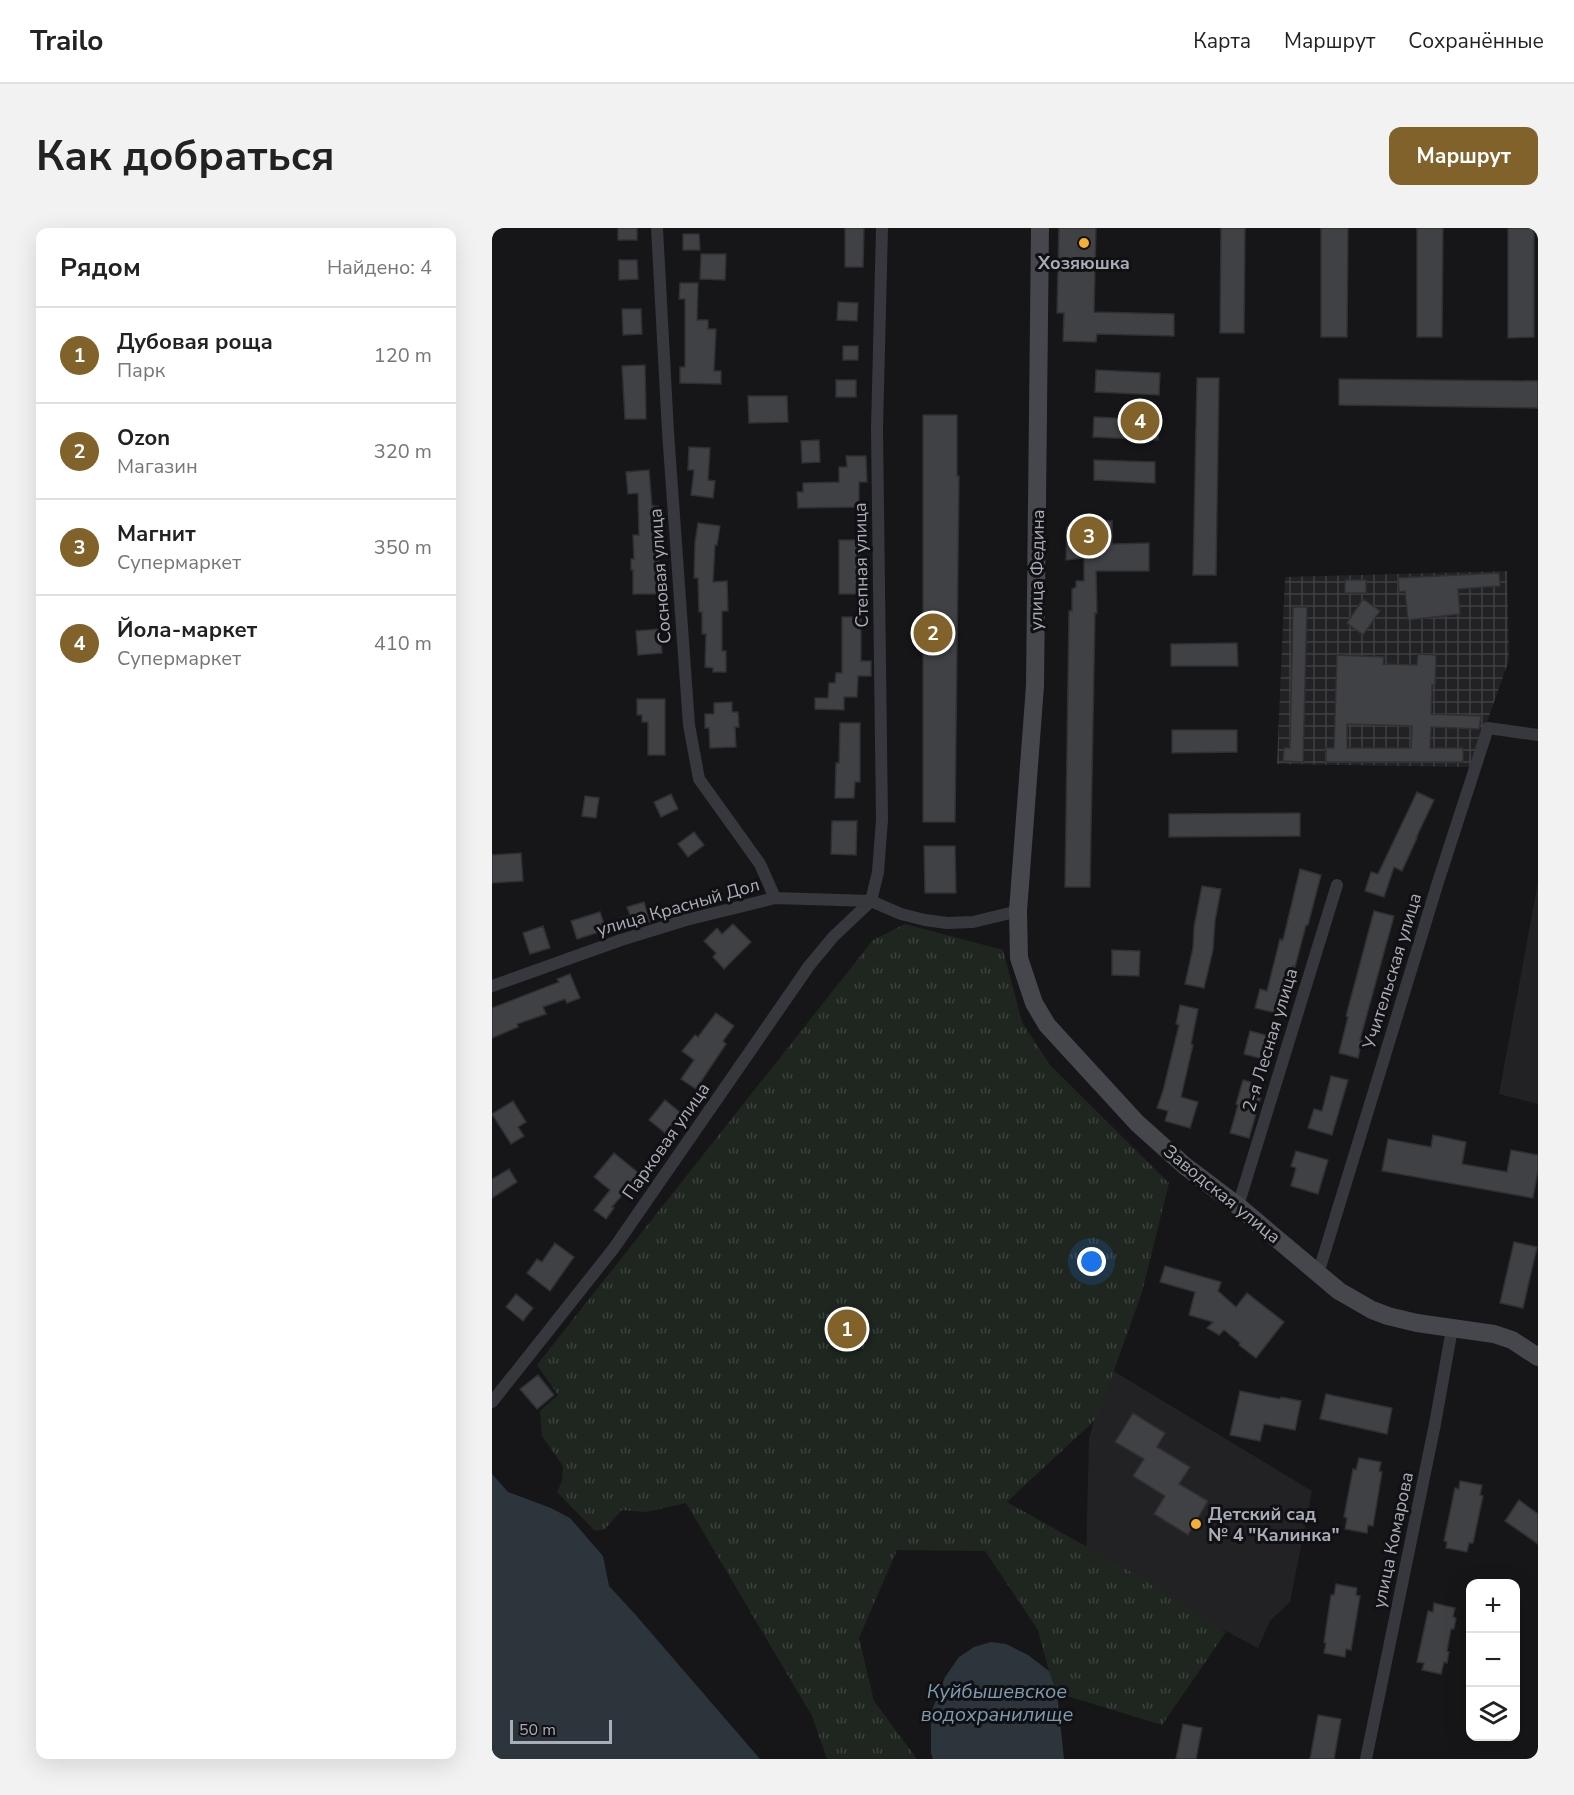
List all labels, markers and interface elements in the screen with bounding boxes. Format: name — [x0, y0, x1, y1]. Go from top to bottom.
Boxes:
text: Trailo — [30, 22, 103, 60]
text: Карта — [1193, 27, 1251, 55]
text: Маршрут — [1284, 27, 1375, 55]
text: Сохранённые — [1408, 27, 1544, 55]
button: Маршрут — [1389, 127, 1538, 185]
text: Как добраться — [36, 128, 335, 185]
marker: Хозяюшка — [1077, 236, 1091, 250]
text: Рядом — [60, 250, 141, 285]
place label: Хозяюшка — [1037, 251, 1130, 275]
text: Найдено: 4 — [327, 254, 432, 281]
text: Дубовая роща — [117, 327, 273, 357]
text: 1 — [74, 342, 86, 369]
text: 120 m — [374, 342, 432, 369]
text: Парк — [117, 357, 165, 384]
pin: 4 — [1120, 398, 1160, 444]
text: Ozon — [117, 423, 170, 453]
text: 2 — [74, 438, 86, 465]
text: 320 m — [374, 438, 432, 465]
text: Магазин — [117, 453, 198, 480]
street label: Степная улица — [848, 502, 874, 628]
street label: Сосновая улица — [643, 508, 677, 644]
street label: улица Федина — [1024, 509, 1050, 631]
pin: 3 — [1070, 514, 1108, 558]
text: Магнит — [117, 519, 196, 549]
text: 3 — [74, 534, 86, 561]
text: 350 m — [374, 534, 432, 561]
text: Супермаркет — [117, 549, 241, 576]
pin: 2 — [914, 610, 952, 656]
text: Йола-маркет — [117, 615, 257, 645]
text: 4 — [74, 630, 86, 657]
text: 410 m — [374, 630, 432, 657]
text: Супермаркет — [117, 645, 241, 672]
street label: улица Красный Дол — [594, 872, 762, 942]
street label: Учительская улица — [1357, 890, 1427, 1053]
street label: 2-я Лесная улица — [1237, 965, 1303, 1115]
street label: Парковая улица — [617, 1078, 715, 1204]
street label: Заводская улица — [1158, 1139, 1286, 1249]
your location — [1077, 1247, 1106, 1276]
pin: 1 — [828, 1306, 866, 1352]
street label: улица Комарова — [1367, 1470, 1419, 1610]
place label: Детский сад № 4 "Калинка" — [1208, 1502, 1339, 1547]
marker: Детский сад № 4 "Калинка" — [1189, 1517, 1203, 1531]
map controls — [1466, 1579, 1520, 1741]
button: + — [1466, 1579, 1520, 1633]
button: − — [1466, 1633, 1520, 1687]
water label: Куйбышевское водохранилище — [921, 1678, 1073, 1728]
button: layers — [1466, 1687, 1520, 1741]
scale bar — [510, 1717, 612, 1744]
text: 50 m — [519, 1719, 556, 1741]

